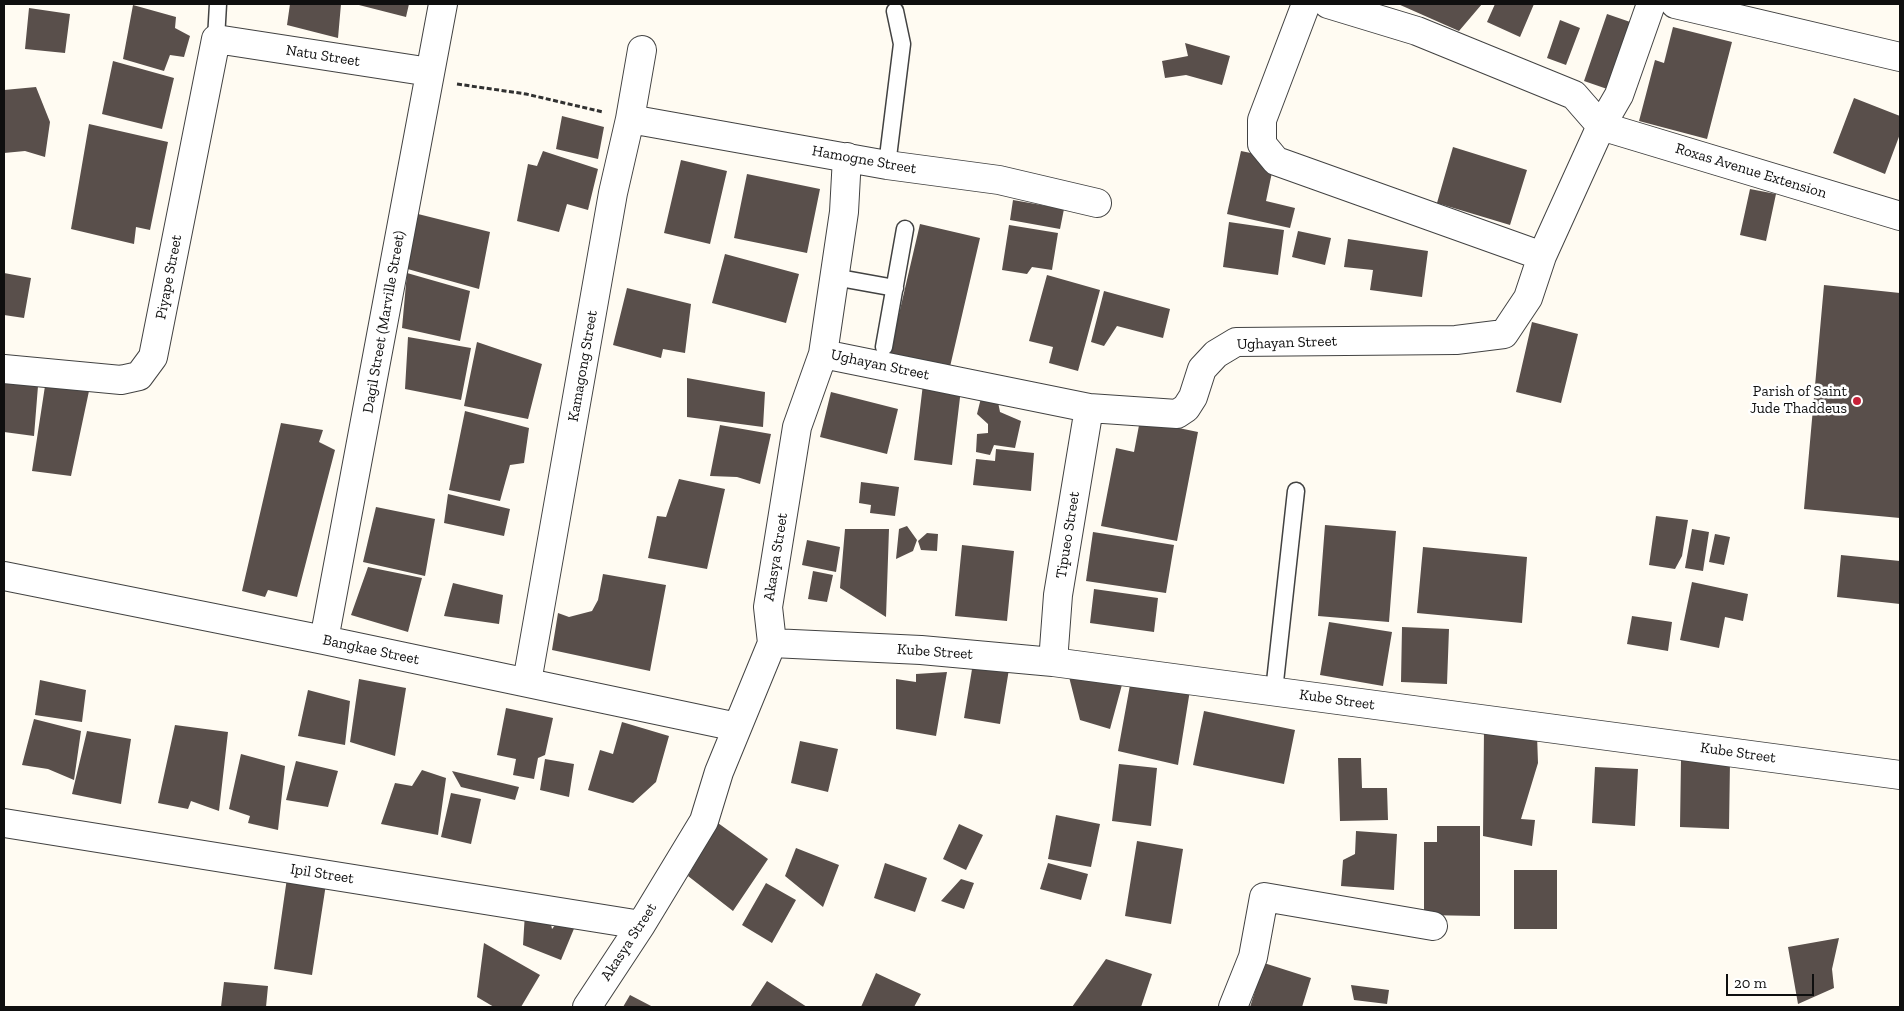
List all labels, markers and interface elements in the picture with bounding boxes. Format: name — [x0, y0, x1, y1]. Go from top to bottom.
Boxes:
street label: Natu Street — [285, 41, 361, 71]
street label: Roxas Avenue Extension — [1673, 139, 1829, 203]
street label: Hamogne Street — [810, 142, 918, 178]
street label: Dagil Street (Marville Street) — [359, 229, 409, 415]
street label: Piyape Street — [152, 233, 186, 321]
street label: Kamagong Street — [564, 309, 602, 423]
street label: Ughayan Street — [1237, 332, 1337, 354]
street label: Ughayan Street — [829, 346, 931, 384]
place label: Parish of Saint Jude Thaddeus — [1750, 383, 1847, 418]
marker: Parish of Saint Jude Thaddeus — [1851, 395, 1863, 407]
street label: Tipueo Street — [1052, 490, 1084, 580]
street label: Akasya Street — [760, 512, 792, 602]
street label: Bangkae Street — [321, 631, 421, 669]
street label: Kube Street — [897, 640, 973, 664]
street label: Kube Street — [1298, 686, 1376, 714]
street label: Kube Street — [1699, 739, 1777, 767]
street label: Ipil Street — [289, 860, 355, 888]
street label: Akasya Street — [597, 900, 661, 984]
scale bar — [1729, 964, 1816, 996]
text: 20 m — [1734, 974, 1767, 992]

